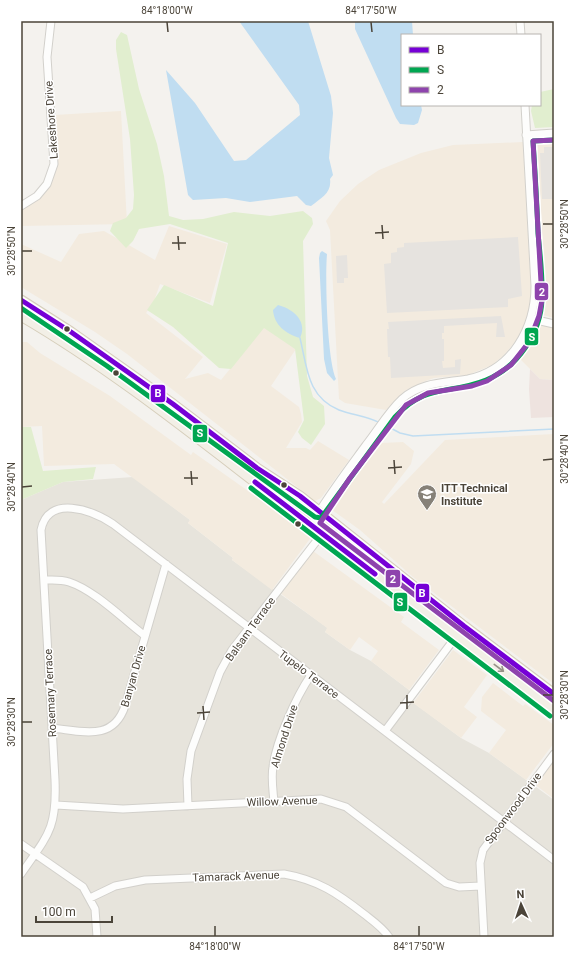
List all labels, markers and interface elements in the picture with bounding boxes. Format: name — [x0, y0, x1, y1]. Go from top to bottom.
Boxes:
text: 84°18'00"W — [141, 5, 193, 16]
text: 84°17'50"W — [345, 5, 397, 16]
legend — [401, 34, 541, 106]
text: B — [437, 43, 444, 57]
text: S — [437, 63, 444, 77]
street label: Lakeshore Drive — [42, 80, 61, 159]
text: 2 — [437, 83, 444, 97]
text: 30°28'50"N — [559, 199, 570, 249]
text: 30°28'50"N — [6, 226, 17, 276]
line badge: 2 — [534, 282, 549, 301]
text: 2 — [539, 286, 545, 299]
unlabelled marker — [62, 324, 72, 334]
line badge: S — [524, 327, 539, 346]
text: S — [529, 331, 536, 344]
unlabelled marker — [111, 368, 121, 378]
line badge: B — [150, 384, 166, 403]
text: B — [154, 387, 162, 400]
line badge: S — [192, 424, 208, 443]
text: S — [197, 427, 204, 440]
text: 30°28'40"N — [559, 434, 570, 484]
text: 30°28'40"N — [6, 462, 17, 512]
unlabelled marker — [279, 480, 289, 490]
place label: ITT Technical Institute — [441, 482, 508, 508]
school or university icon: ITT Technical Institute — [416, 483, 438, 511]
unlabelled marker — [293, 519, 303, 529]
line badge: 2 — [385, 569, 401, 588]
text: 2 — [390, 573, 396, 586]
line badge: B — [415, 583, 430, 603]
text: B — [418, 587, 426, 600]
line badge: S — [393, 592, 408, 612]
street label: Balsam Terrace — [223, 595, 278, 664]
text: S — [397, 596, 404, 609]
street label: Banyan Drive — [118, 644, 149, 708]
street label: Tupelo Terrace — [276, 647, 342, 701]
street label: Rosemary Terrace — [42, 648, 59, 737]
one-way arrow — [493, 664, 504, 672]
text: 30°28'30"N — [559, 670, 570, 720]
text: 30°28'30"N — [6, 697, 17, 747]
street label: Almond Drive — [268, 703, 301, 769]
street label: Spoonwood Drive — [482, 770, 545, 846]
street label: Willow Avenue — [246, 794, 318, 809]
street label: Tamarack Avenue — [192, 868, 280, 885]
north arrow — [501, 884, 541, 924]
text: N — [516, 888, 525, 901]
scale bar — [36, 898, 112, 924]
text: 100 m — [42, 905, 76, 919]
text: 84°18'00"W — [189, 941, 241, 952]
text: 84°17'50"W — [393, 941, 445, 952]

